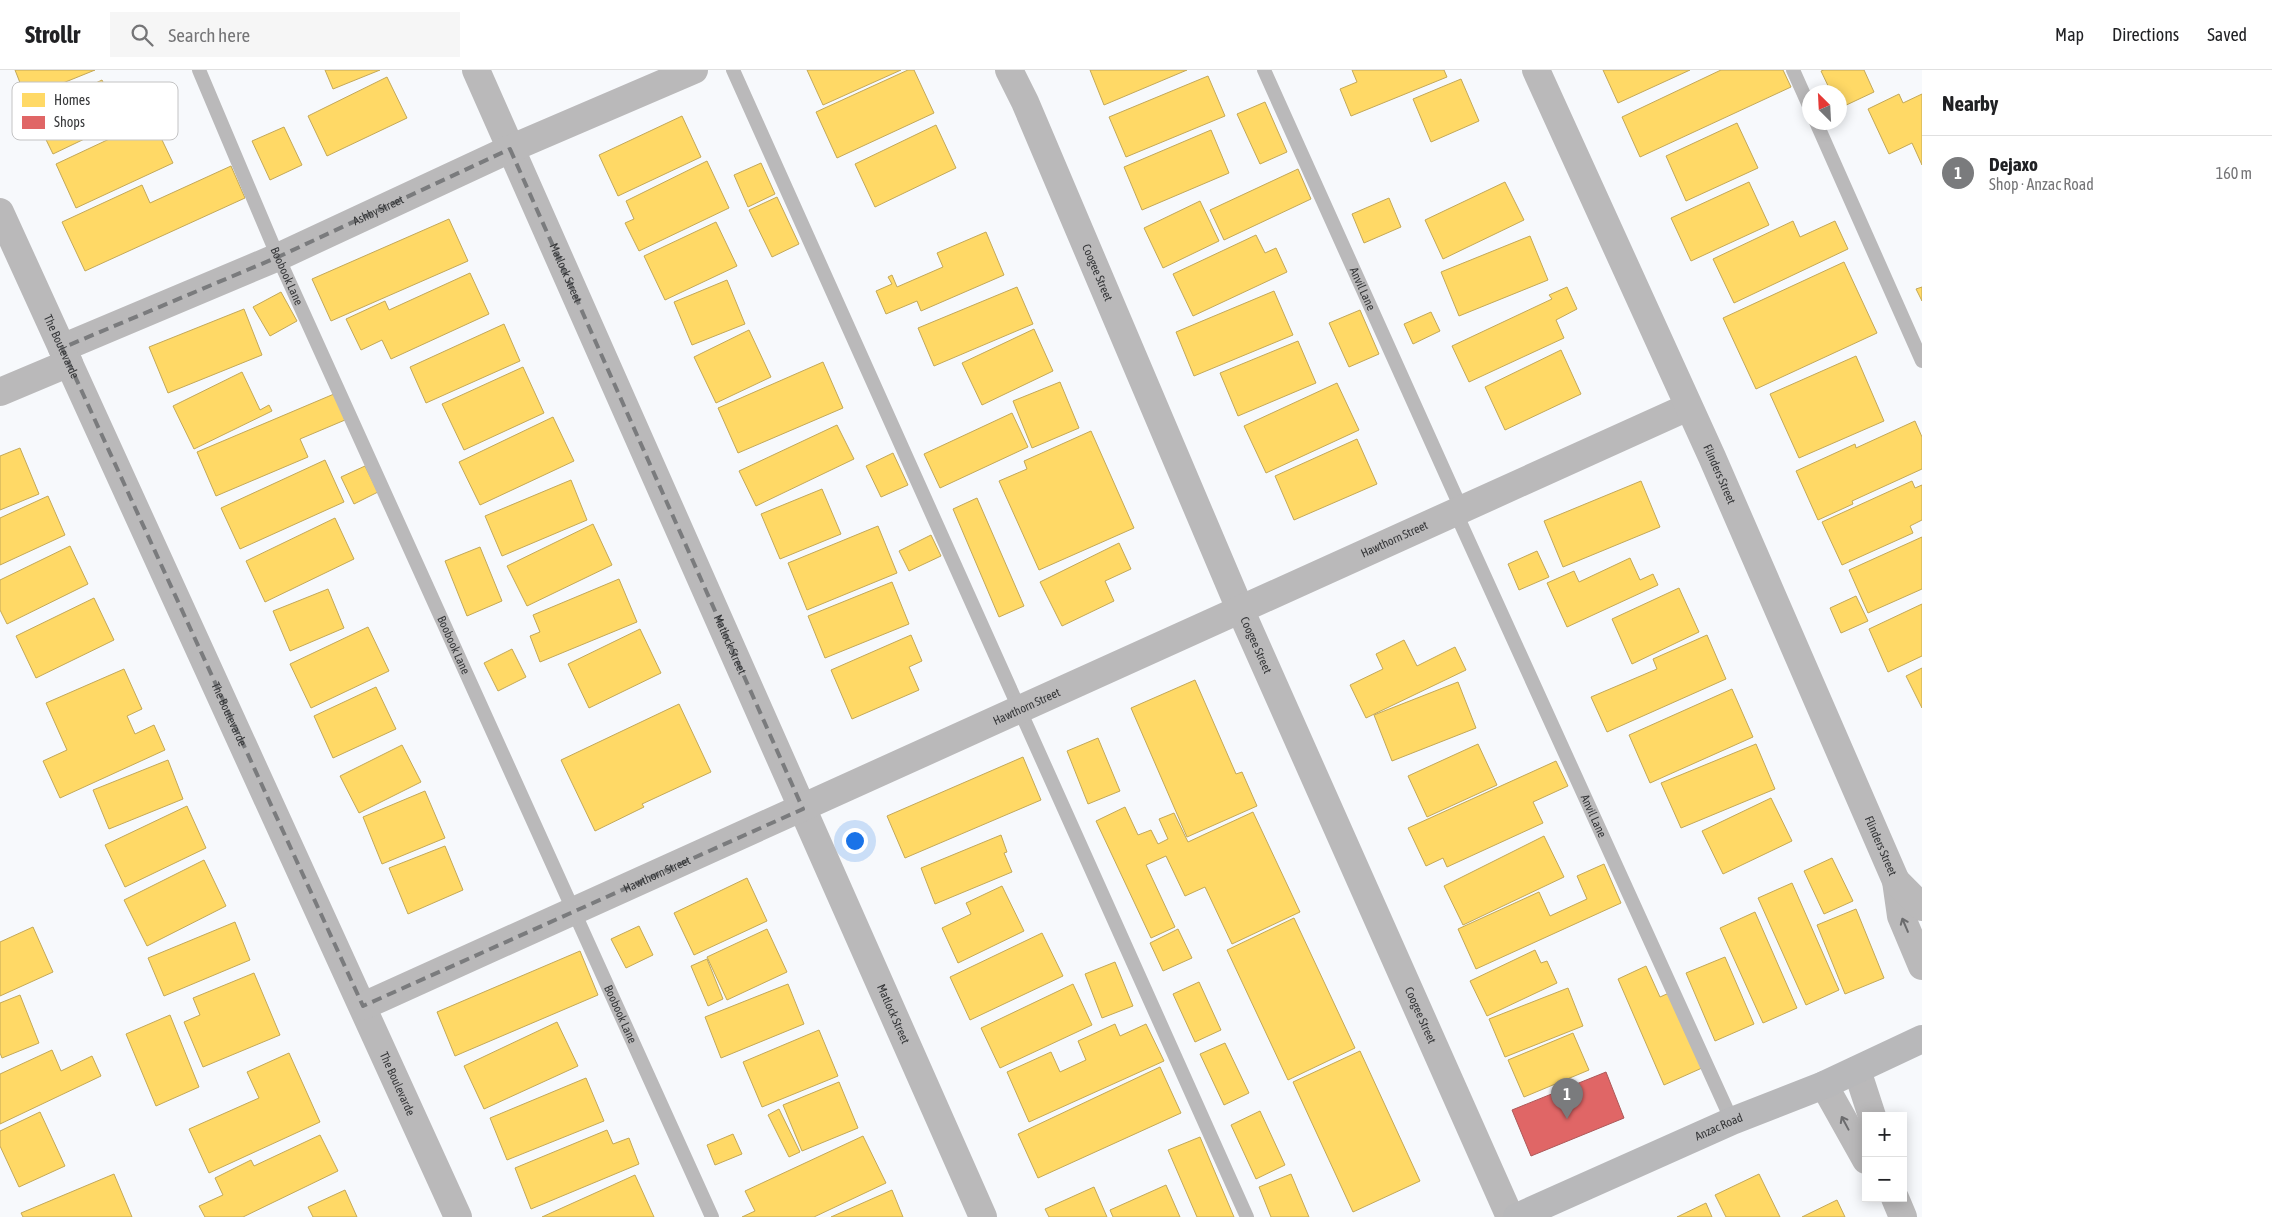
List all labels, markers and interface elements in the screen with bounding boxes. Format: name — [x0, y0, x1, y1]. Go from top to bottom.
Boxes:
search box — [110, 12, 460, 57]
text: Strollr — [25, 21, 80, 48]
icon: search — [128, 21, 156, 49]
text: Search here — [168, 24, 250, 46]
text: Map — [2055, 24, 2084, 45]
text: Directions — [2112, 24, 2179, 45]
text: Saved — [2207, 24, 2247, 45]
legend — [12, 82, 178, 140]
north arrow — [1802, 85, 1847, 130]
text: Nearby — [1942, 91, 1998, 115]
text: Homes — [54, 92, 90, 108]
text: Shops — [54, 114, 85, 130]
text: Dejaxo — [1989, 153, 2038, 175]
text: 1 — [1954, 164, 1962, 182]
text: 160 m — [2216, 164, 2252, 182]
text: Shop · Anzac Road — [1989, 175, 2094, 193]
street label: Ashby Street — [351, 192, 406, 228]
street label: Matlock Street — [546, 241, 585, 305]
street label: Coogee Street — [1079, 242, 1116, 304]
street label: Boobook Lane — [268, 245, 306, 307]
street label: Anvil Lane — [1347, 265, 1378, 313]
street label: The Boulevarde — [41, 313, 82, 381]
street label: Flinders Street — [1700, 442, 1739, 507]
street label: Hawthorn Street — [1359, 518, 1431, 561]
street label: Matlock Street — [711, 612, 749, 677]
street label: Boobook Lane — [434, 614, 473, 677]
street label: Coogee Street — [1237, 615, 1275, 676]
street label: The Boulevarde — [208, 680, 250, 748]
street label: Hawthorn Street — [991, 685, 1063, 728]
street label: Anvil Lane — [1578, 792, 1609, 840]
street label: Flinders Street — [1862, 814, 1900, 878]
your location — [842, 828, 868, 854]
street label: Hawthorn Street — [621, 853, 693, 896]
one-way arrow — [1900, 918, 1909, 933]
street label: Matlock Street — [874, 982, 913, 1046]
street label: Boobook Lane — [601, 983, 640, 1046]
street label: Coogee Street — [1402, 985, 1439, 1046]
street label: The Boulevarde — [377, 1050, 418, 1118]
pin: 1 — [1551, 1078, 1583, 1119]
street label: Anzac Road — [1693, 1111, 1745, 1144]
map controls — [1862, 1112, 1907, 1202]
button: + — [1862, 1112, 1907, 1157]
one-way arrow — [1840, 1115, 1850, 1130]
button: − — [1862, 1157, 1907, 1202]

